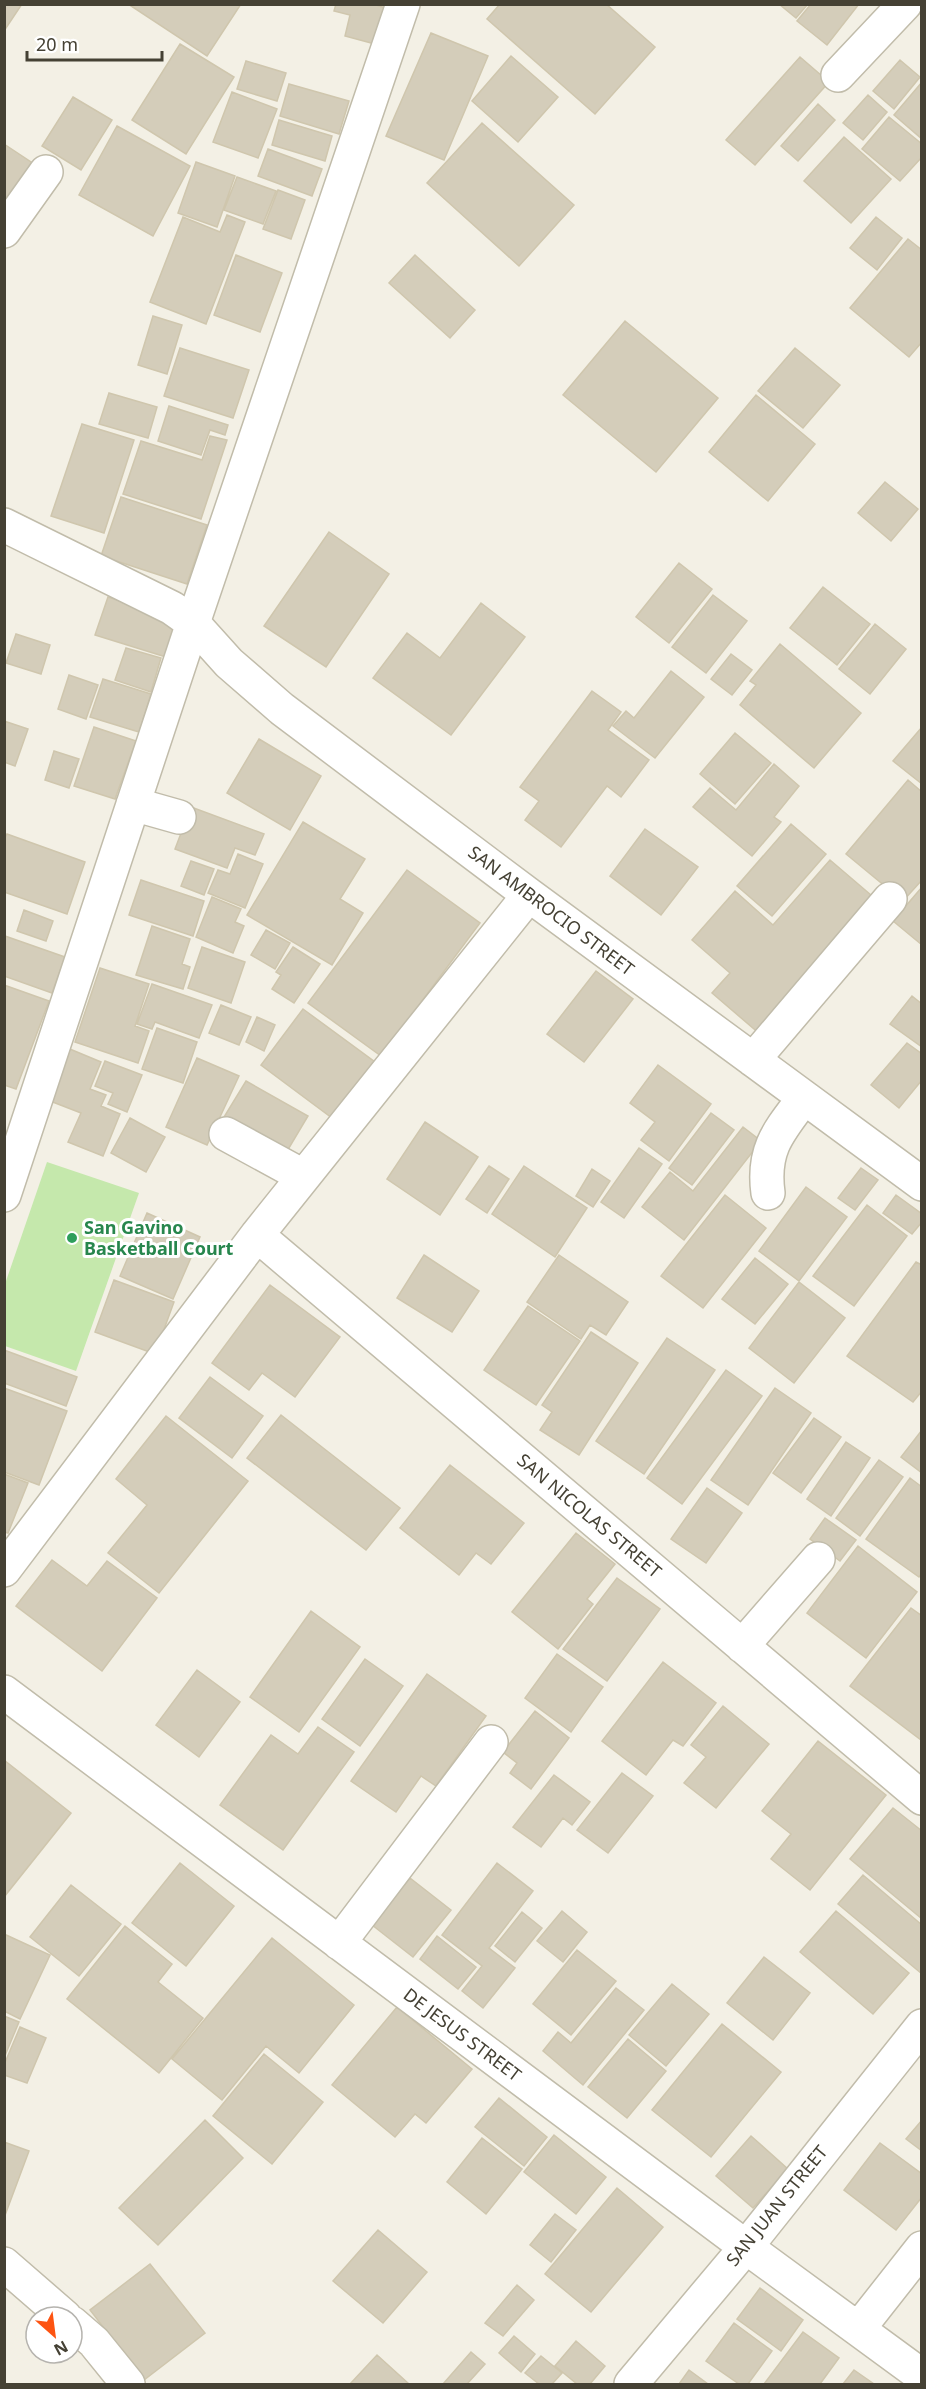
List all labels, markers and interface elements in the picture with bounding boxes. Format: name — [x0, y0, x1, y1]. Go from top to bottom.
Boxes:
scale bar — [27, 24, 162, 62]
text: 20 m — [36, 32, 78, 56]
street label: SAN AMBROCIO STREET — [464, 840, 639, 981]
place label: San Gavino Basketball Court — [84, 1215, 234, 1260]
marker: San Gavino Basketball Court — [65, 1231, 79, 1245]
street label: SAN NICOLAS STREET — [513, 1448, 667, 1583]
street label: DE JESUS STREET — [399, 1982, 526, 2086]
street label: SAN JUAN STREET — [720, 2140, 832, 2271]
north arrow — [24, 2305, 84, 2365]
text: N — [50, 2335, 72, 2361]

